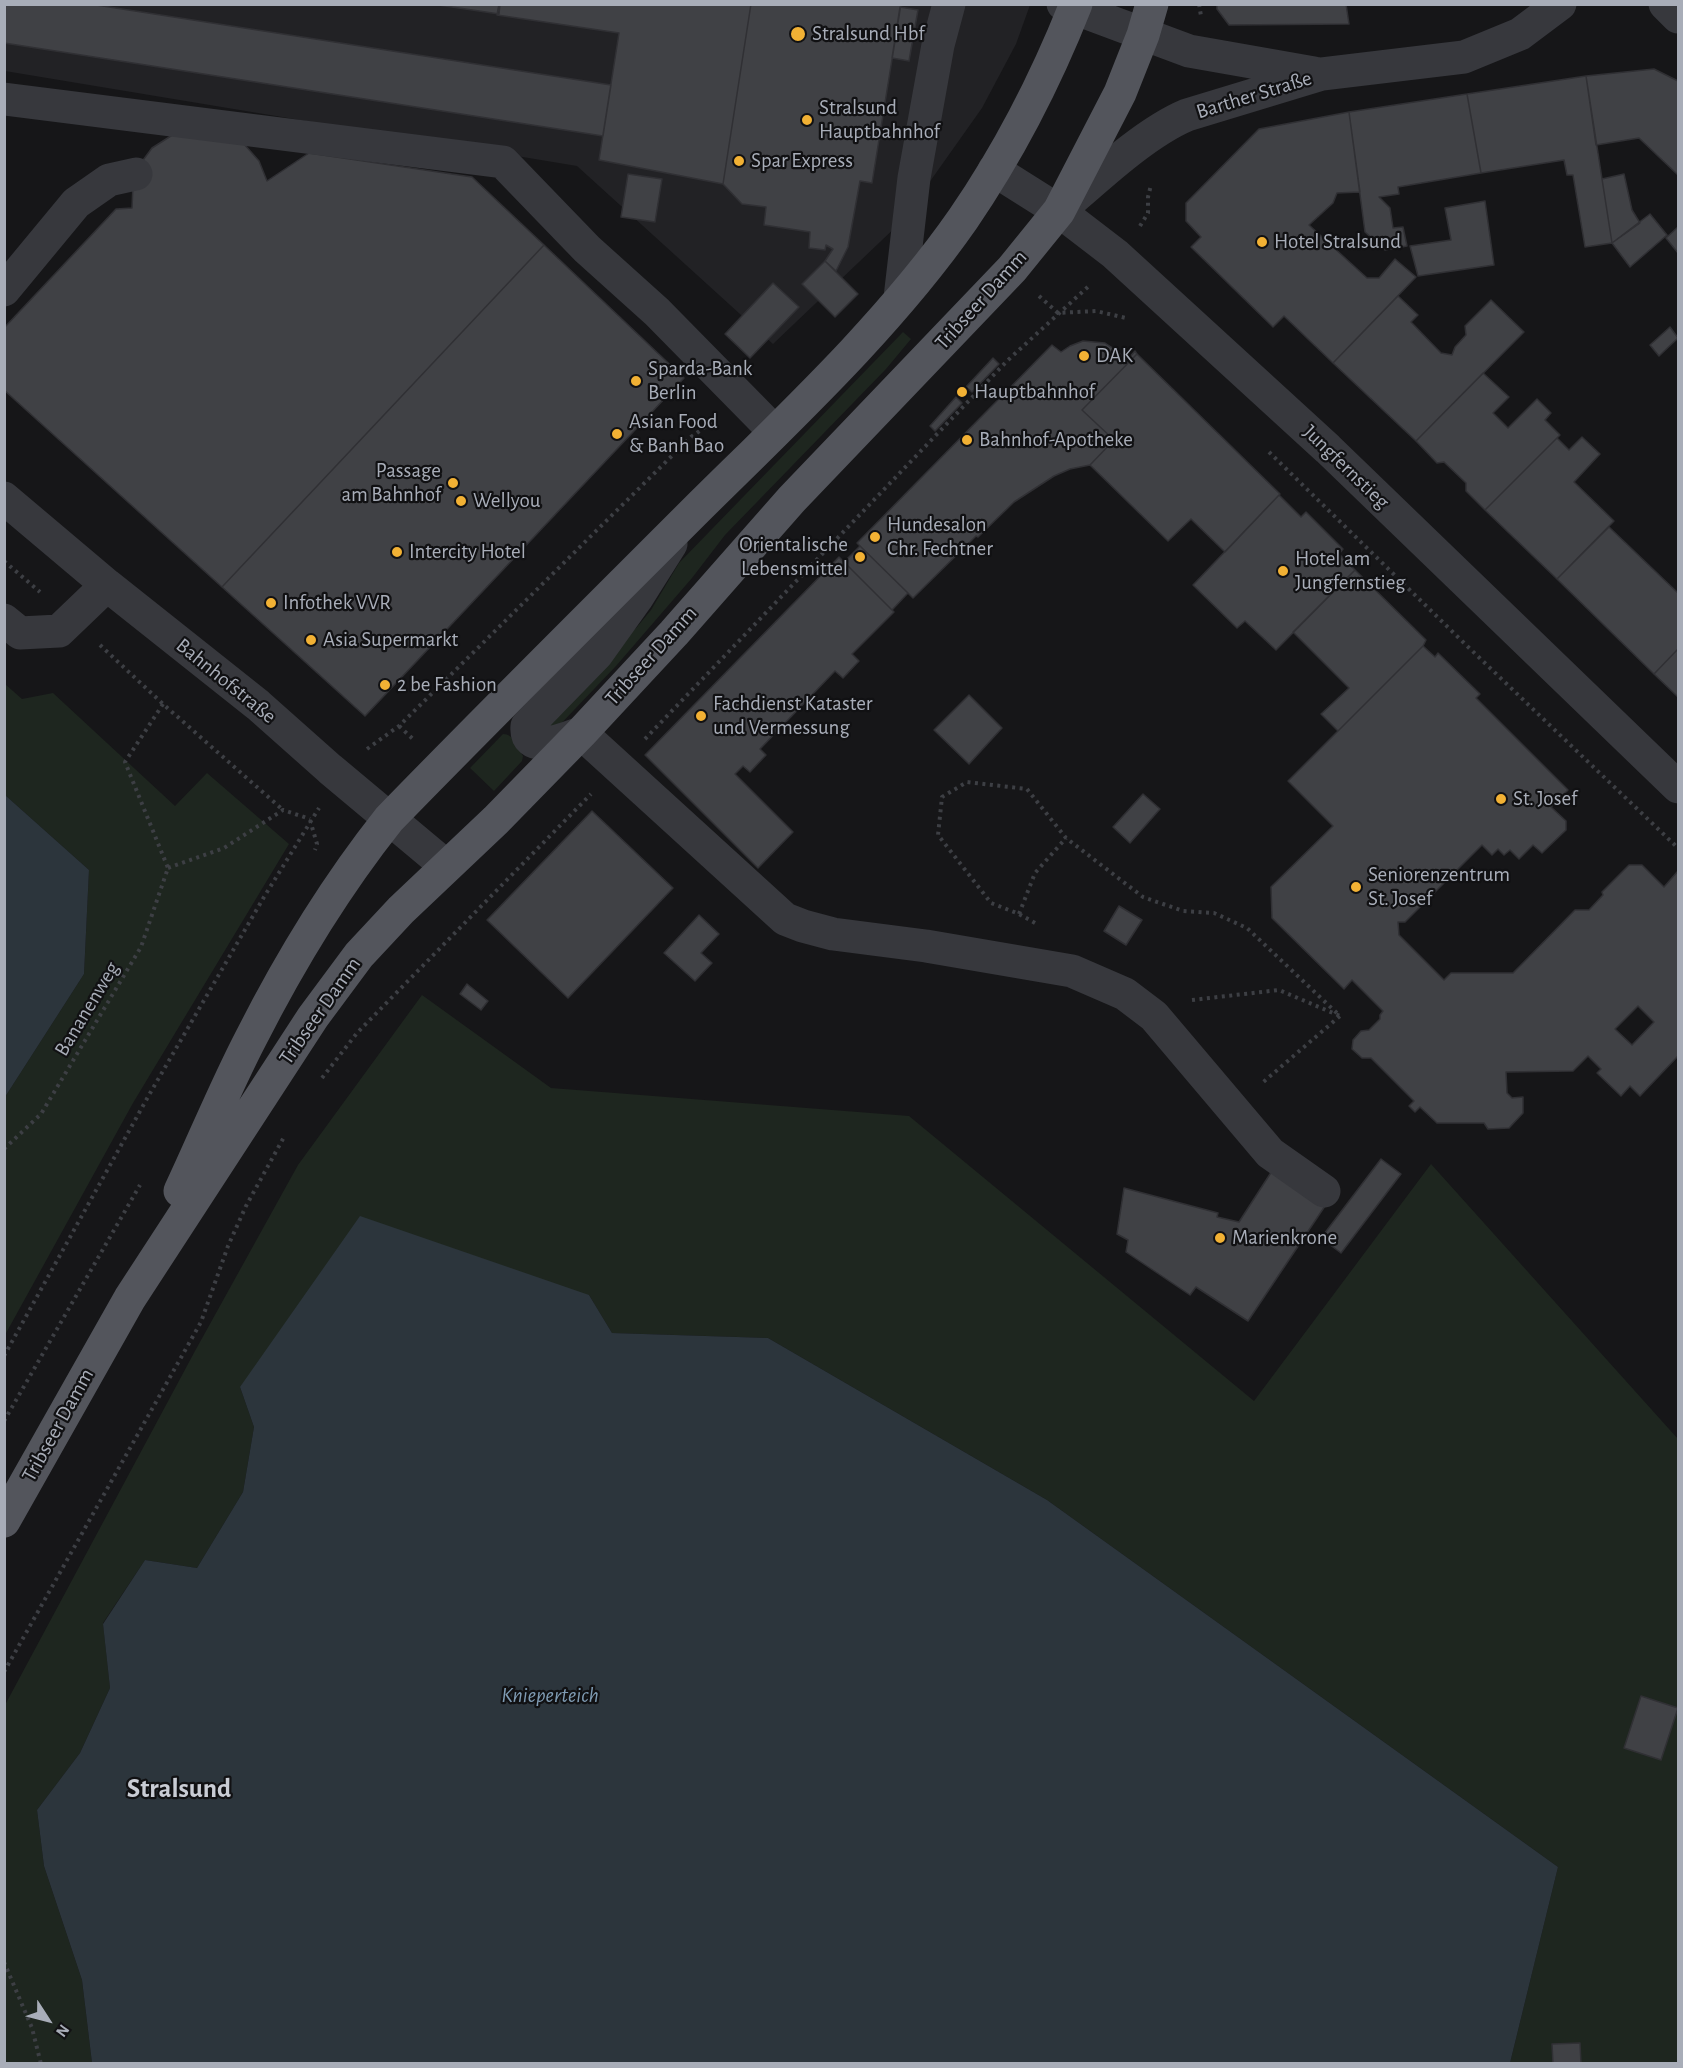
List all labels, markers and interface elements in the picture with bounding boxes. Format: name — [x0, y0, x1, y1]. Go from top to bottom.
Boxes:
place label: Stralsund Hbf — [812, 21, 925, 47]
marker: Stralsund Hbf — [789, 25, 807, 43]
street label: Barther Straße — [1193, 66, 1315, 124]
place label: Stralsund Hauptbahnhof — [819, 95, 940, 145]
marker: Stralsund Hauptbahnhof — [800, 113, 814, 127]
place label: Spar Express — [751, 148, 853, 174]
marker: Spar Express — [732, 154, 746, 168]
place label: Hotel Stralsund — [1274, 229, 1401, 255]
marker: Hotel Stralsund — [1255, 235, 1269, 249]
street label: Tribseer Damm — [930, 245, 1032, 355]
place label: DAK — [1096, 343, 1133, 369]
marker: DAK — [1077, 349, 1091, 363]
place label: Sparda-Bank Berlin — [648, 356, 752, 406]
marker: Sparda-Bank Berlin — [629, 374, 643, 388]
place label: Hauptbahnhof — [974, 379, 1095, 405]
marker: Hauptbahnhof — [955, 385, 969, 399]
place label: Asian Food & Banh Bao — [629, 409, 724, 459]
street label: Jungfernstieg — [1298, 420, 1394, 514]
marker: Asian Food & Banh Bao — [610, 427, 624, 441]
place label: Bahnhof-Apotheke — [979, 427, 1133, 453]
marker: Bahnhof-Apotheke — [960, 433, 974, 447]
place label: Passage am Bahnhof — [342, 458, 441, 508]
marker: Passage am Bahnhof — [446, 476, 460, 490]
place label: Wellyou — [473, 488, 541, 514]
marker: Wellyou — [454, 494, 468, 508]
place label: Hundesalon Chr. Fechtner — [887, 512, 993, 562]
marker: Hundesalon Chr. Fechtner — [868, 530, 882, 544]
place label: Orientalische Lebensmittel — [739, 532, 848, 582]
place label: Intercity Hotel — [409, 539, 526, 565]
marker: Intercity Hotel — [390, 545, 404, 559]
place label: Hotel am Jungfernstieg — [1295, 546, 1405, 596]
marker: Orientalische Lebensmittel — [853, 550, 867, 564]
marker: Hotel am Jungfernstieg — [1276, 564, 1290, 578]
place label: Infothek VVR — [283, 590, 391, 616]
marker: Infothek VVR — [264, 596, 278, 610]
street label: Tribseer Damm — [600, 601, 702, 711]
place label: Asia Supermarkt — [323, 627, 458, 653]
street label: Bahnhofstraße — [171, 633, 281, 729]
marker: Asia Supermarkt — [304, 633, 318, 647]
place label: 2 be Fashion — [397, 672, 497, 698]
marker: 2 be Fashion — [378, 678, 392, 692]
place label: Fachdienst Kataster und Vermessung — [713, 691, 873, 741]
marker: Fachdienst Kataster und Vermessung — [694, 709, 708, 723]
place label: St. Josef — [1513, 786, 1577, 812]
marker: St. Josef — [1494, 792, 1508, 806]
place label: Seniorenzentrum St. Josef — [1368, 862, 1510, 912]
marker: Seniorenzentrum St. Josef — [1349, 880, 1363, 894]
street label: Tribseer Damm — [274, 952, 366, 1070]
street label: Bananenweg — [49, 957, 125, 1061]
place label: Marienkrone — [1232, 1225, 1337, 1251]
marker: Marienkrone — [1213, 1231, 1227, 1245]
street label: Tribseer Damm — [17, 1364, 99, 1486]
water label: Knieperteich — [501, 1682, 599, 1708]
district label: Stralsund — [127, 1773, 231, 1805]
north arrow — [18, 1990, 78, 2050]
text: N — [53, 2021, 72, 2040]

